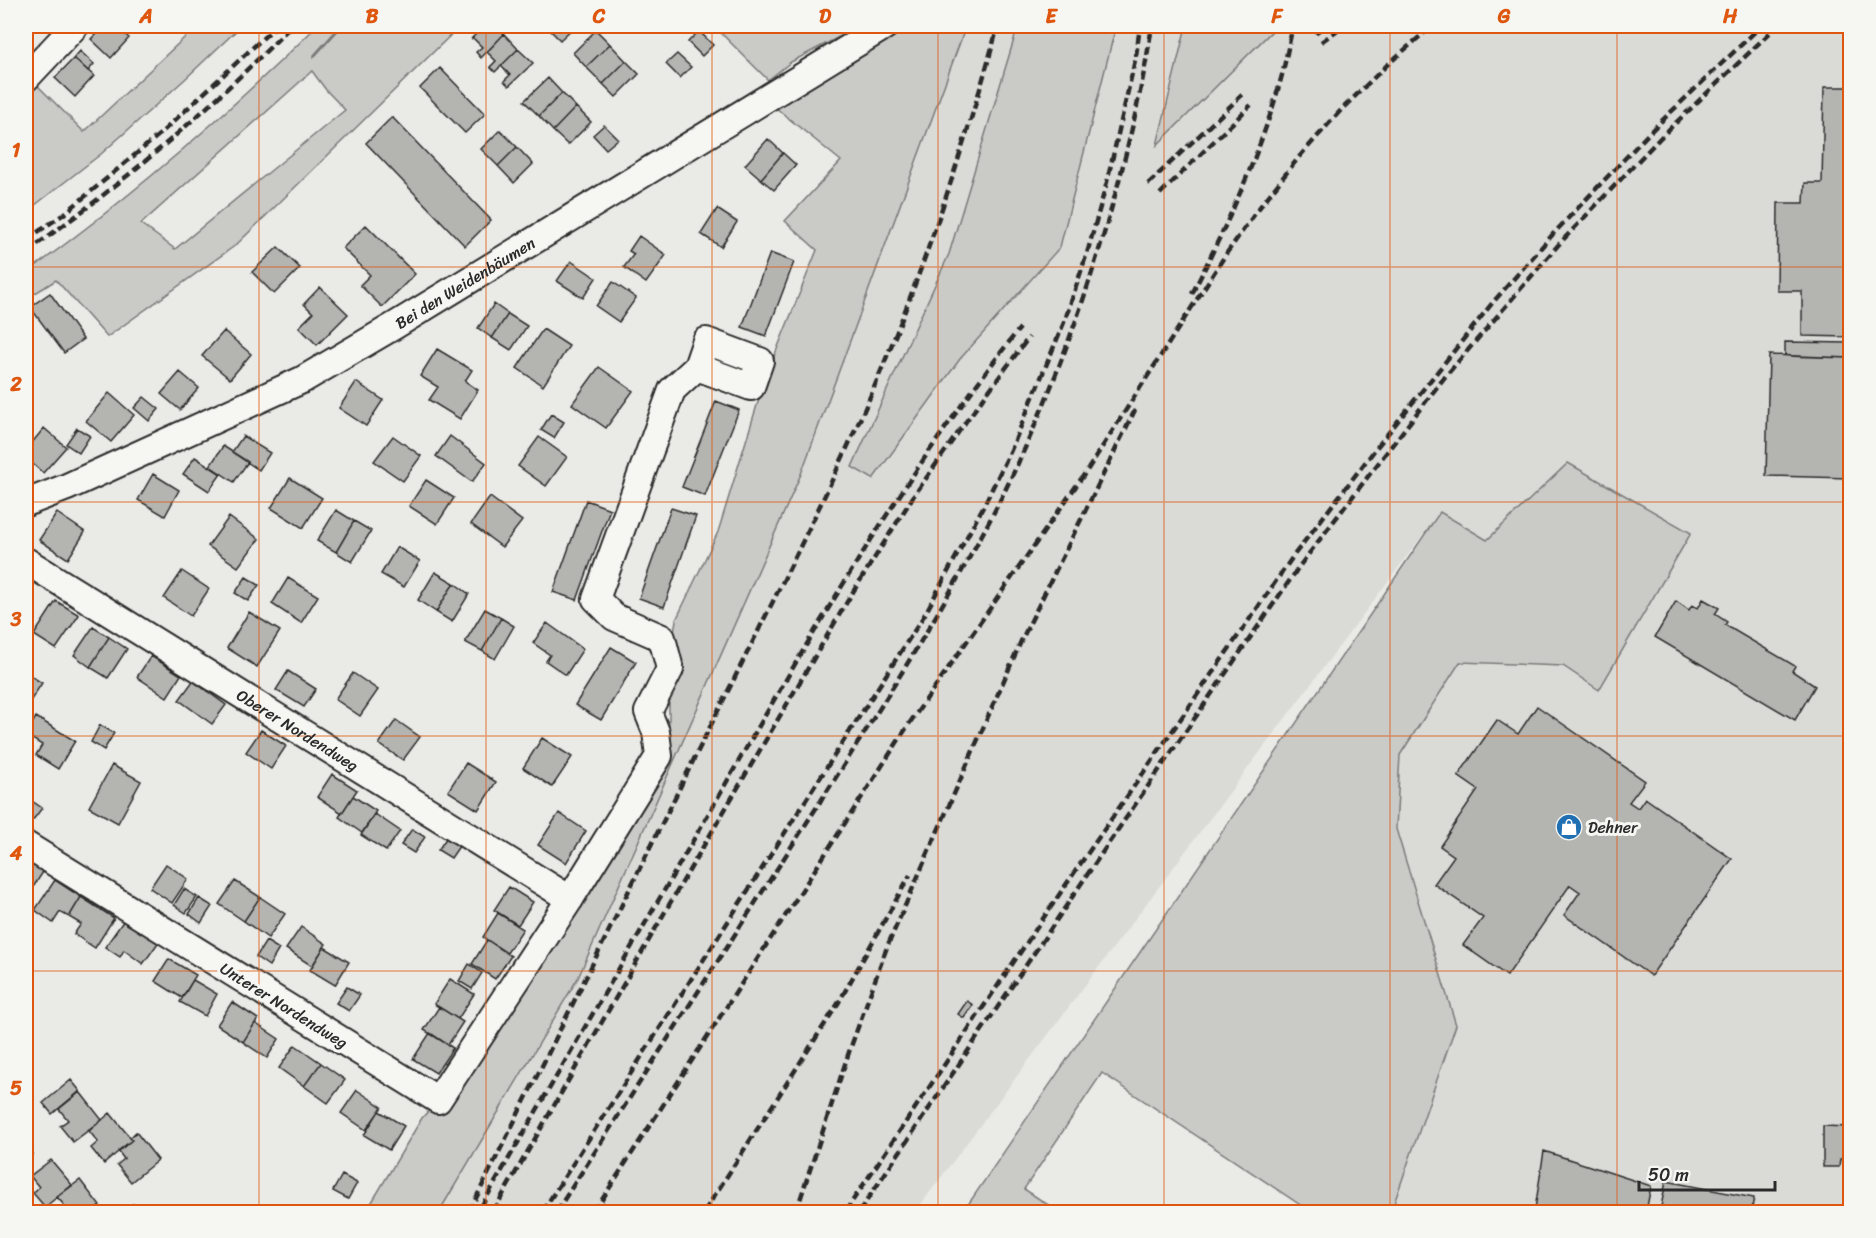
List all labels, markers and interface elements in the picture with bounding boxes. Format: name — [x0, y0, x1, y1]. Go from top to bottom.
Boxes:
text: A — [138, 0, 153, 34]
text: B — [366, 0, 379, 34]
text: C — [592, 0, 606, 34]
text: D — [819, 0, 832, 34]
text: E — [1045, 0, 1058, 34]
text: F — [1271, 0, 1284, 34]
text: G — [1497, 0, 1511, 34]
text: H — [1722, 0, 1738, 34]
text: 1 — [12, 133, 21, 168]
street label: Bei den Weidenbäumen — [389, 229, 541, 337]
text: 2 — [9, 367, 22, 402]
text: 3 — [10, 602, 22, 637]
street label: Oberer Nordendweg — [231, 681, 365, 779]
shop icon: Dehner — [1554, 812, 1584, 842]
place label: Dehner — [1588, 813, 1639, 842]
text: 4 — [9, 836, 23, 871]
street label: Unterer Nordendweg — [214, 954, 354, 1057]
text: 5 — [10, 1071, 22, 1106]
scale bar — [1639, 1154, 1776, 1192]
text: 50 m — [1648, 1159, 1689, 1191]

